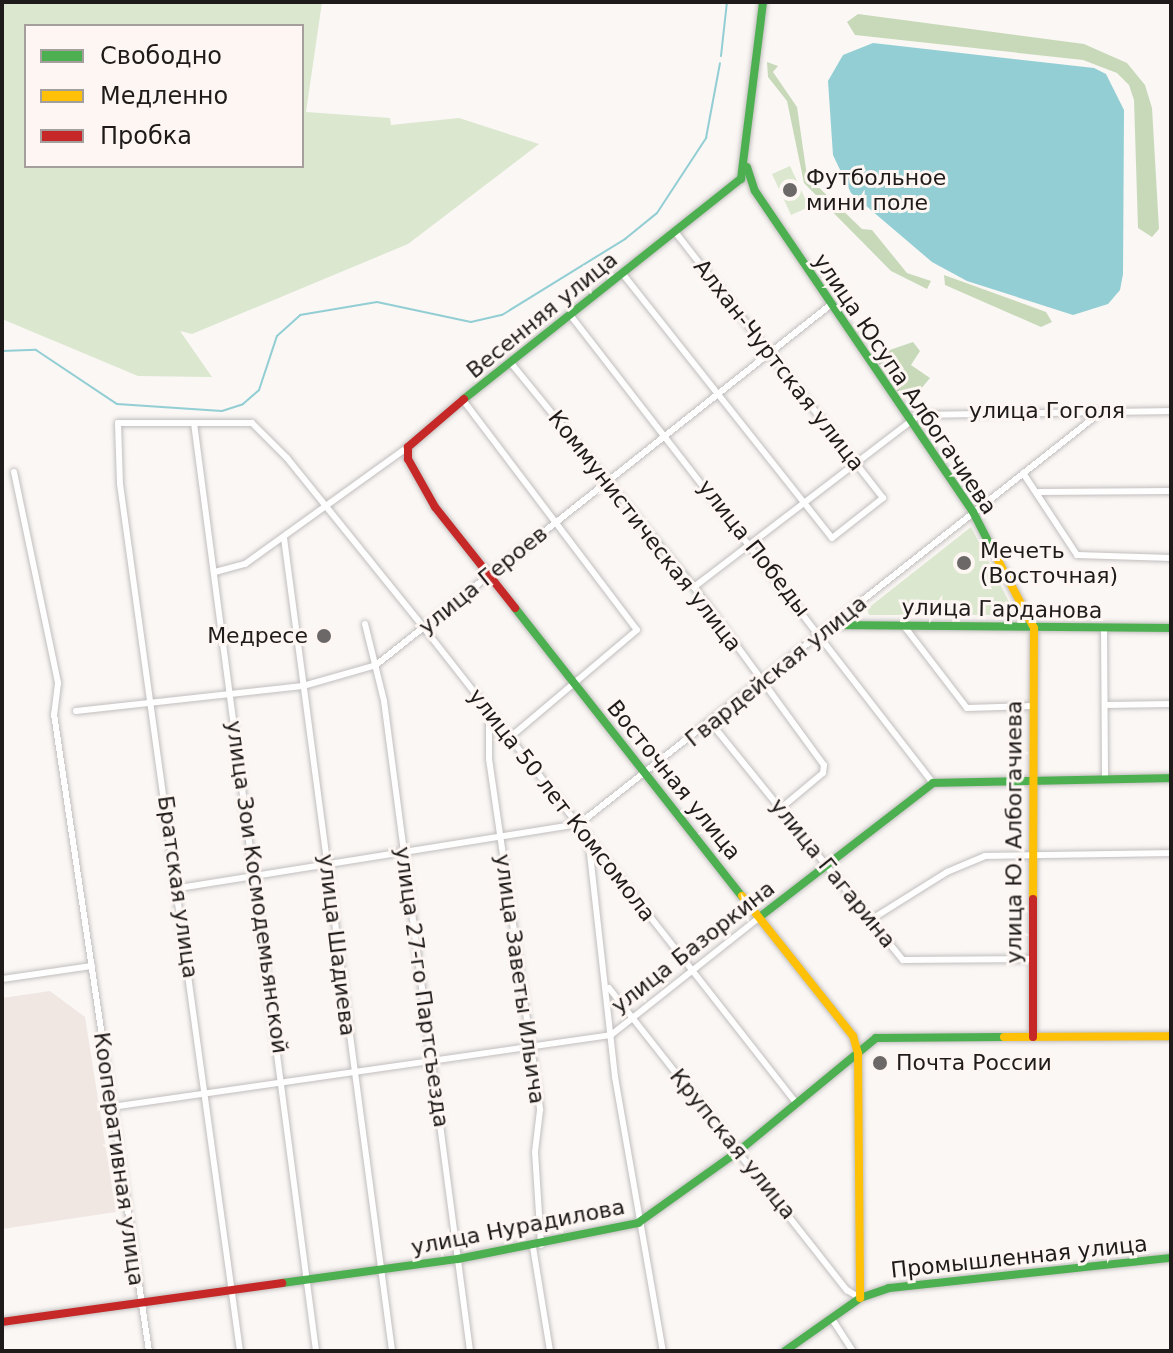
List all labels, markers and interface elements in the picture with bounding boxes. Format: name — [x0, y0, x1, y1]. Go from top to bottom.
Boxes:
legend — [24, 24, 304, 168]
text: Свободно — [100, 42, 222, 70]
text: Медленно — [100, 82, 228, 110]
text: Пробка — [100, 122, 192, 150]
place label: Футбольное мини поле — [806, 164, 946, 216]
marker: Футбольное мини поле — [781, 181, 799, 199]
street label: Весенняя улица — [461, 246, 623, 384]
street label: улица Юсупа Албогачиева — [808, 249, 1002, 519]
street label: Алхан-Чуртская улица — [688, 254, 870, 476]
street label: улица Гоголя — [969, 398, 1125, 424]
street label: Коммунистическая улица — [543, 405, 747, 657]
street label: улица Победы — [692, 474, 816, 622]
street label: улица Героев — [413, 520, 553, 640]
place label: Мечеть (Восточная) — [980, 537, 1118, 588]
marker: Мечеть (Восточная) — [955, 554, 973, 572]
street label: Гвардейская улица — [680, 590, 872, 752]
street label: улица Гарданова — [901, 594, 1103, 624]
place label: Медресе — [207, 623, 308, 649]
marker: Медресе — [315, 627, 333, 645]
street label: улица 50 лет Комсомола — [463, 683, 661, 927]
street label: Восточная улица — [601, 695, 747, 865]
street label: улица Ю. Албогачиева — [1001, 700, 1027, 964]
street label: улица Зои Космодемьянской — [221, 719, 293, 1055]
street label: улица Гагарина — [765, 793, 901, 953]
street label: Братская улица — [152, 794, 204, 980]
street label: улица 27-го Партсъезда — [389, 845, 455, 1129]
street label: улица Шадиева — [313, 852, 361, 1038]
street label: улица Заветы Ильича — [489, 852, 551, 1106]
street label: улица Базоркина — [606, 875, 780, 1019]
street label: Кооперативная улица — [88, 1030, 150, 1288]
place label: Почта России — [896, 1050, 1052, 1076]
marker: Почта России — [871, 1054, 889, 1072]
street label: Крупская улица — [664, 1063, 802, 1225]
street label: улица Нурадилова — [409, 1193, 627, 1261]
street label: Промышленная улица — [889, 1230, 1149, 1284]

